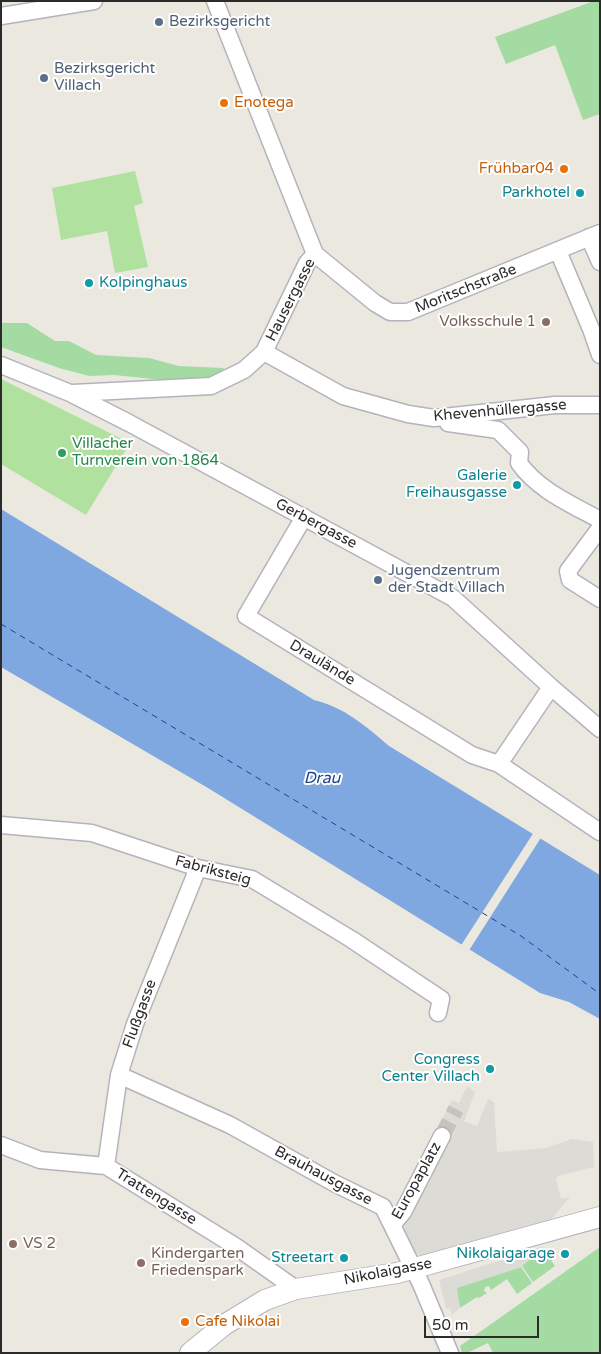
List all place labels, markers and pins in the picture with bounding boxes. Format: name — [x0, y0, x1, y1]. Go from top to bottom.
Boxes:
place label: Bezirksgericht — [169, 13, 270, 31]
marker: Bezirksgericht — [153, 16, 165, 28]
place label: Bezirksgericht Villach — [54, 60, 155, 95]
marker: Bezirksgericht Villach — [38, 72, 50, 84]
place label: Enotega — [234, 94, 294, 112]
marker: Enotega — [218, 97, 230, 109]
place label: Frühbar04 — [479, 160, 554, 178]
marker: Frühbar04 — [558, 163, 570, 175]
place label: Parkhotel — [502, 184, 570, 202]
marker: Parkhotel — [574, 187, 586, 199]
place label: Kolpinghaus — [99, 274, 188, 292]
marker: Kolpinghaus — [83, 277, 95, 289]
place label: Volksschule 1 — [439, 313, 536, 331]
marker: Volksschule 1 — [540, 316, 552, 328]
place label: Villacher Turnverein von 1864 — [72, 435, 219, 470]
marker: Villacher Turnverein von 1864 — [56, 447, 68, 459]
place label: Galerie Freihausgasse — [406, 467, 507, 502]
marker: Galerie Freihausgasse — [511, 479, 523, 491]
place label: Jugendzentrum der Stadt Villach — [388, 562, 505, 597]
marker: Jugendzentrum der Stadt Villach — [372, 574, 384, 586]
place label: Congress Center Villach — [382, 1051, 480, 1086]
marker: Congress Center Villach — [484, 1063, 496, 1075]
place label: VS 2 — [23, 1235, 56, 1253]
marker: VS 2 — [7, 1238, 19, 1250]
place label: Kindergarten Friedenspark — [151, 1245, 244, 1280]
place label: Nikolaigarage — [456, 1245, 555, 1263]
marker: Nikolaigarage — [559, 1248, 571, 1260]
place label: Streetart — [271, 1249, 334, 1267]
marker: Streetart — [338, 1252, 350, 1264]
marker: Kindergarten Friedenspark — [135, 1257, 147, 1269]
place label: Cafe Nikolai — [195, 1313, 280, 1331]
marker: Cafe Nikolai — [179, 1316, 191, 1328]

